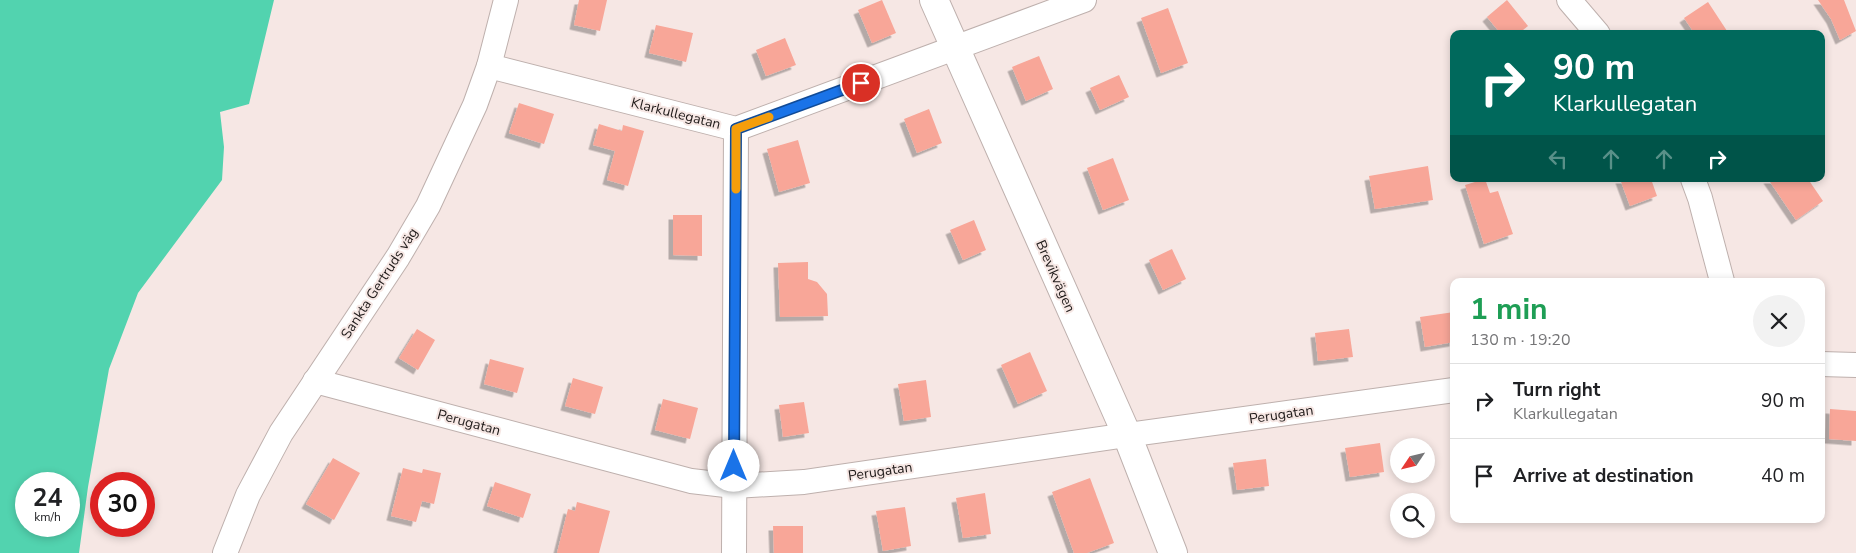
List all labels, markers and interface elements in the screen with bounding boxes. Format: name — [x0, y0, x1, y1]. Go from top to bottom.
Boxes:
text: 90 m — [1553, 44, 1635, 91]
icon: right — [1470, 50, 1535, 115]
pin — [840, 62, 882, 104]
icon: arrive — [847, 69, 875, 97]
text: Klarkullegatan — [1553, 89, 1697, 119]
street label: Klarkullegatan — [629, 93, 723, 134]
icon: left — [1544, 145, 1572, 173]
icon: ahead — [1597, 145, 1625, 173]
icon: ahead — [1650, 145, 1678, 173]
icon: right — [1703, 145, 1731, 173]
street label: Sankta Gertruds väg — [336, 224, 422, 342]
street label: Brevikvägen — [1031, 237, 1080, 315]
text: 1 min — [1470, 289, 1548, 330]
button: close — [1753, 295, 1805, 347]
text: 130 m · 19:20 — [1470, 329, 1571, 351]
text: Turn right — [1513, 377, 1600, 403]
icon: right — [1470, 387, 1498, 415]
text: 90 m — [1761, 388, 1805, 414]
street label: Perugatan — [1248, 401, 1314, 428]
text: Klarkullegatan — [1513, 403, 1618, 425]
street label: Perugatan — [435, 405, 503, 440]
north arrow — [1390, 438, 1435, 482]
map controls — [1390, 438, 1435, 538]
position arrow — [707, 439, 759, 491]
street label: Perugatan — [847, 458, 913, 485]
icon: arrive — [1470, 462, 1498, 490]
text: Arrive at destination — [1513, 463, 1694, 489]
text: 40 m — [1761, 463, 1805, 489]
speed limit sign: 30 — [90, 472, 155, 537]
text: 24 — [32, 481, 63, 515]
button: search — [1390, 493, 1435, 538]
text: km/h — [34, 509, 61, 525]

